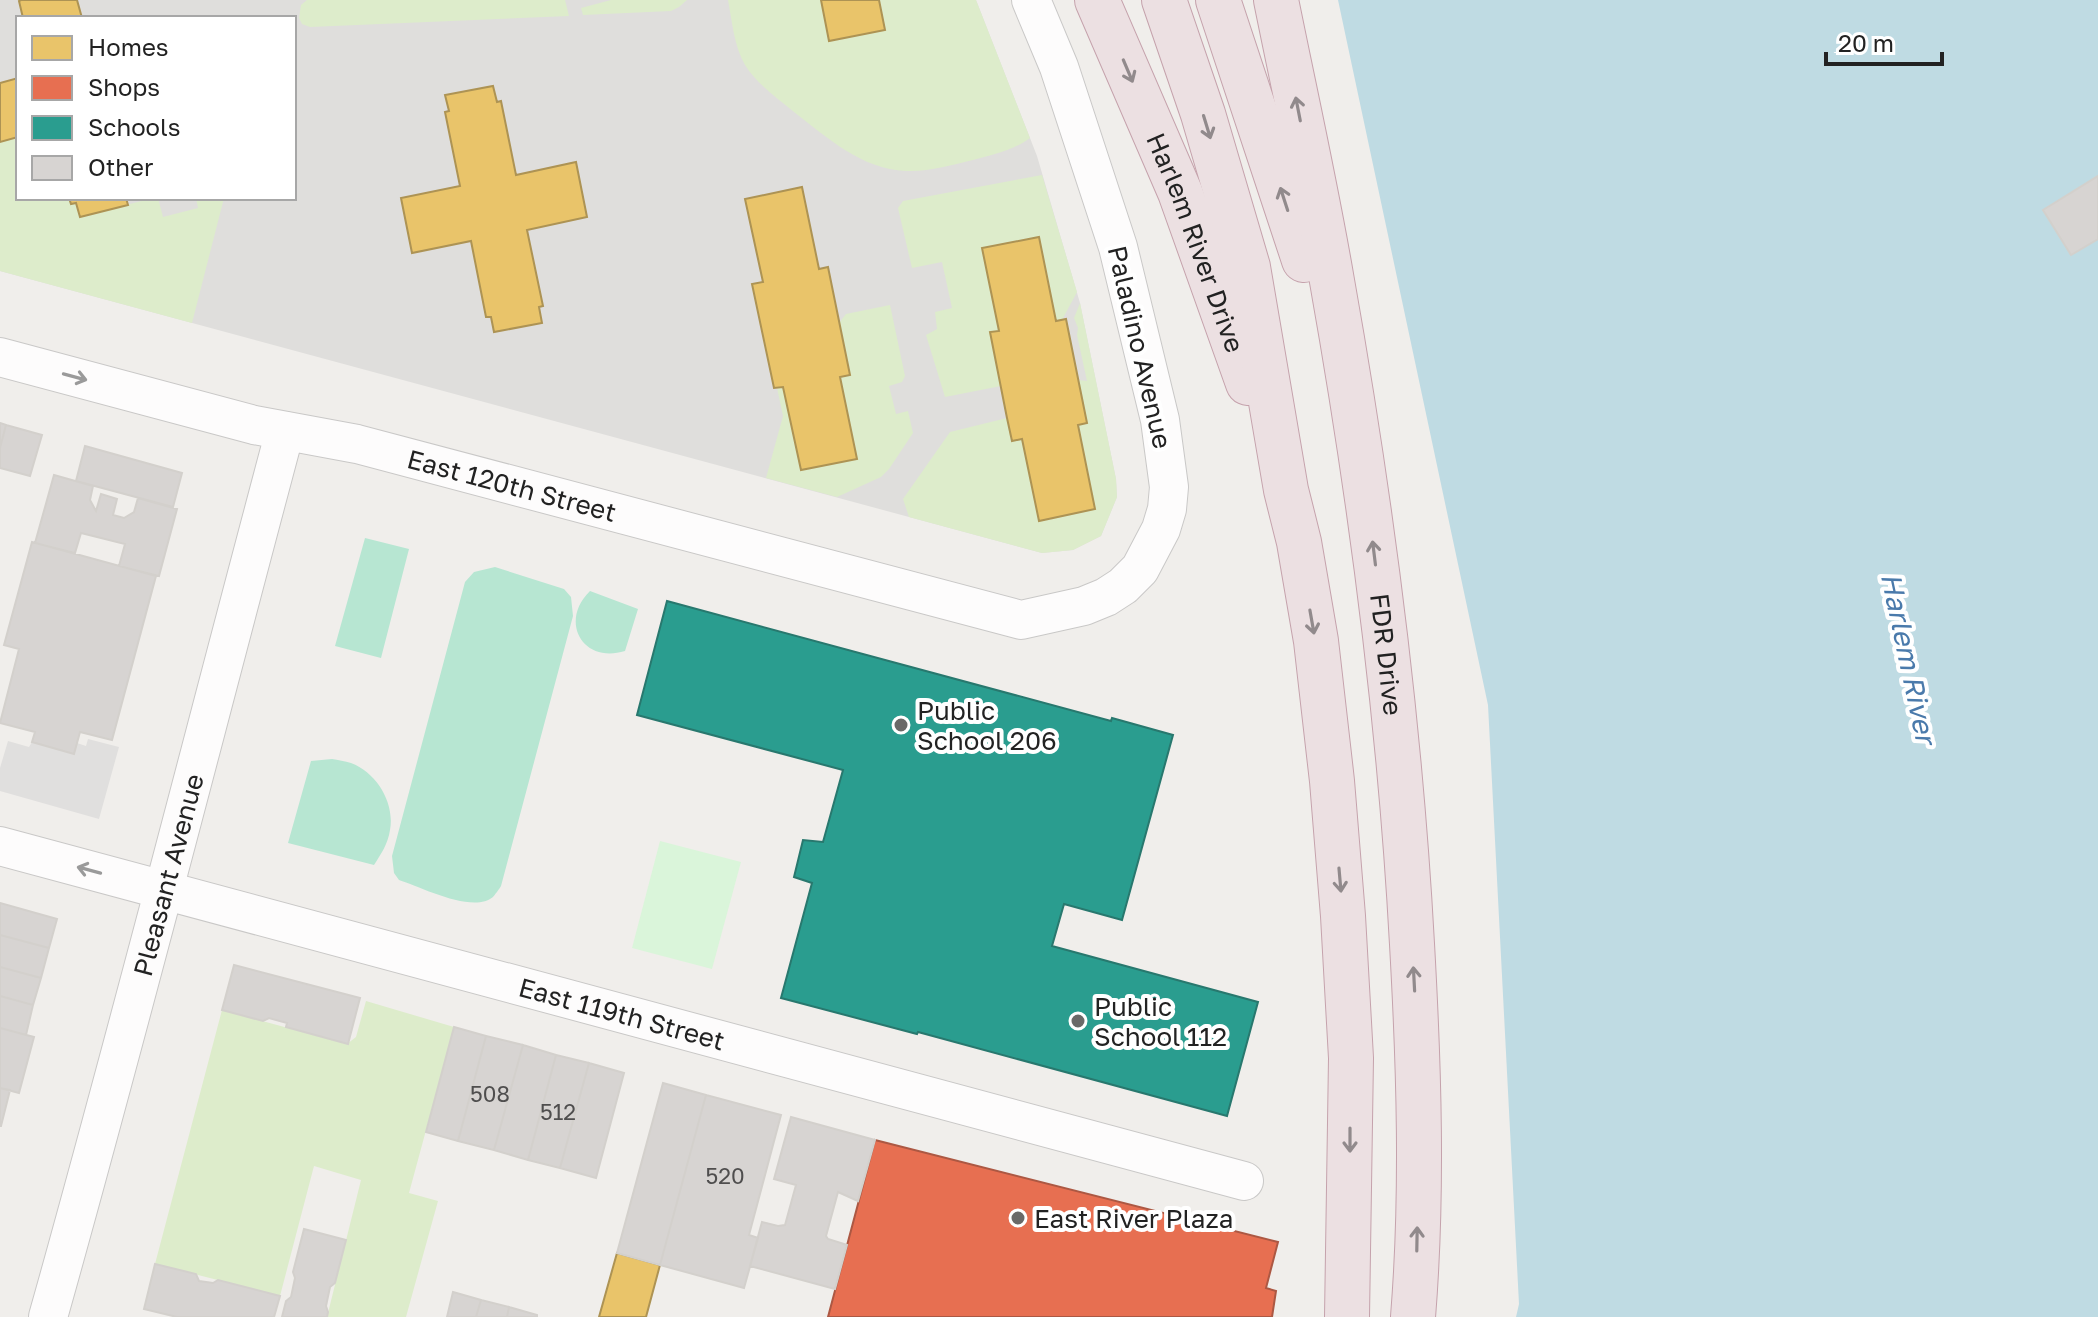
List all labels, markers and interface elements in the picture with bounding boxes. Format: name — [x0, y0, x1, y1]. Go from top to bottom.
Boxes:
legend — [16, 16, 296, 200]
scale bar — [1826, 16, 1942, 66]
text: 20 m — [1838, 28, 1894, 57]
text: Homes — [88, 32, 169, 61]
one-way arrow — [1122, 59, 1137, 83]
text: Shops — [88, 72, 160, 101]
one-way arrow — [1290, 97, 1305, 123]
text: Schools — [88, 112, 180, 141]
one-way arrow — [1200, 114, 1215, 140]
street label: Harlem River Drive — [1141, 128, 1251, 356]
text: Other — [88, 152, 153, 181]
one-way arrow — [1276, 187, 1291, 212]
street label: Paladino Avenue — [1102, 243, 1178, 451]
one-way arrow — [62, 370, 88, 385]
street label: East 120th Street — [404, 443, 620, 528]
one-way arrow — [1366, 540, 1381, 567]
water label: Harlem River — [1875, 570, 1944, 750]
street label: FDR Drive — [1365, 592, 1409, 717]
one-way arrow — [1306, 608, 1321, 634]
place label: Public School 206 — [917, 695, 1057, 756]
marker: Public School 206 — [892, 716, 910, 734]
street label: Pleasant Avenue — [126, 770, 209, 979]
one-way arrow — [76, 861, 102, 876]
one-way arrow — [1333, 866, 1348, 893]
one-way arrow — [1406, 966, 1421, 993]
street label: East 119th Street — [516, 971, 728, 1056]
place label: Public School 112 — [1094, 991, 1227, 1052]
marker: Public School 112 — [1069, 1012, 1087, 1030]
house number: 508 — [470, 1080, 510, 1107]
house number: 512 — [540, 1098, 576, 1125]
one-way arrow — [1342, 1126, 1358, 1153]
house number: 520 — [705, 1162, 745, 1189]
place label: East River Plaza — [1034, 1203, 1233, 1234]
marker: East River Plaza — [1009, 1209, 1027, 1227]
one-way arrow — [1409, 1226, 1425, 1253]

